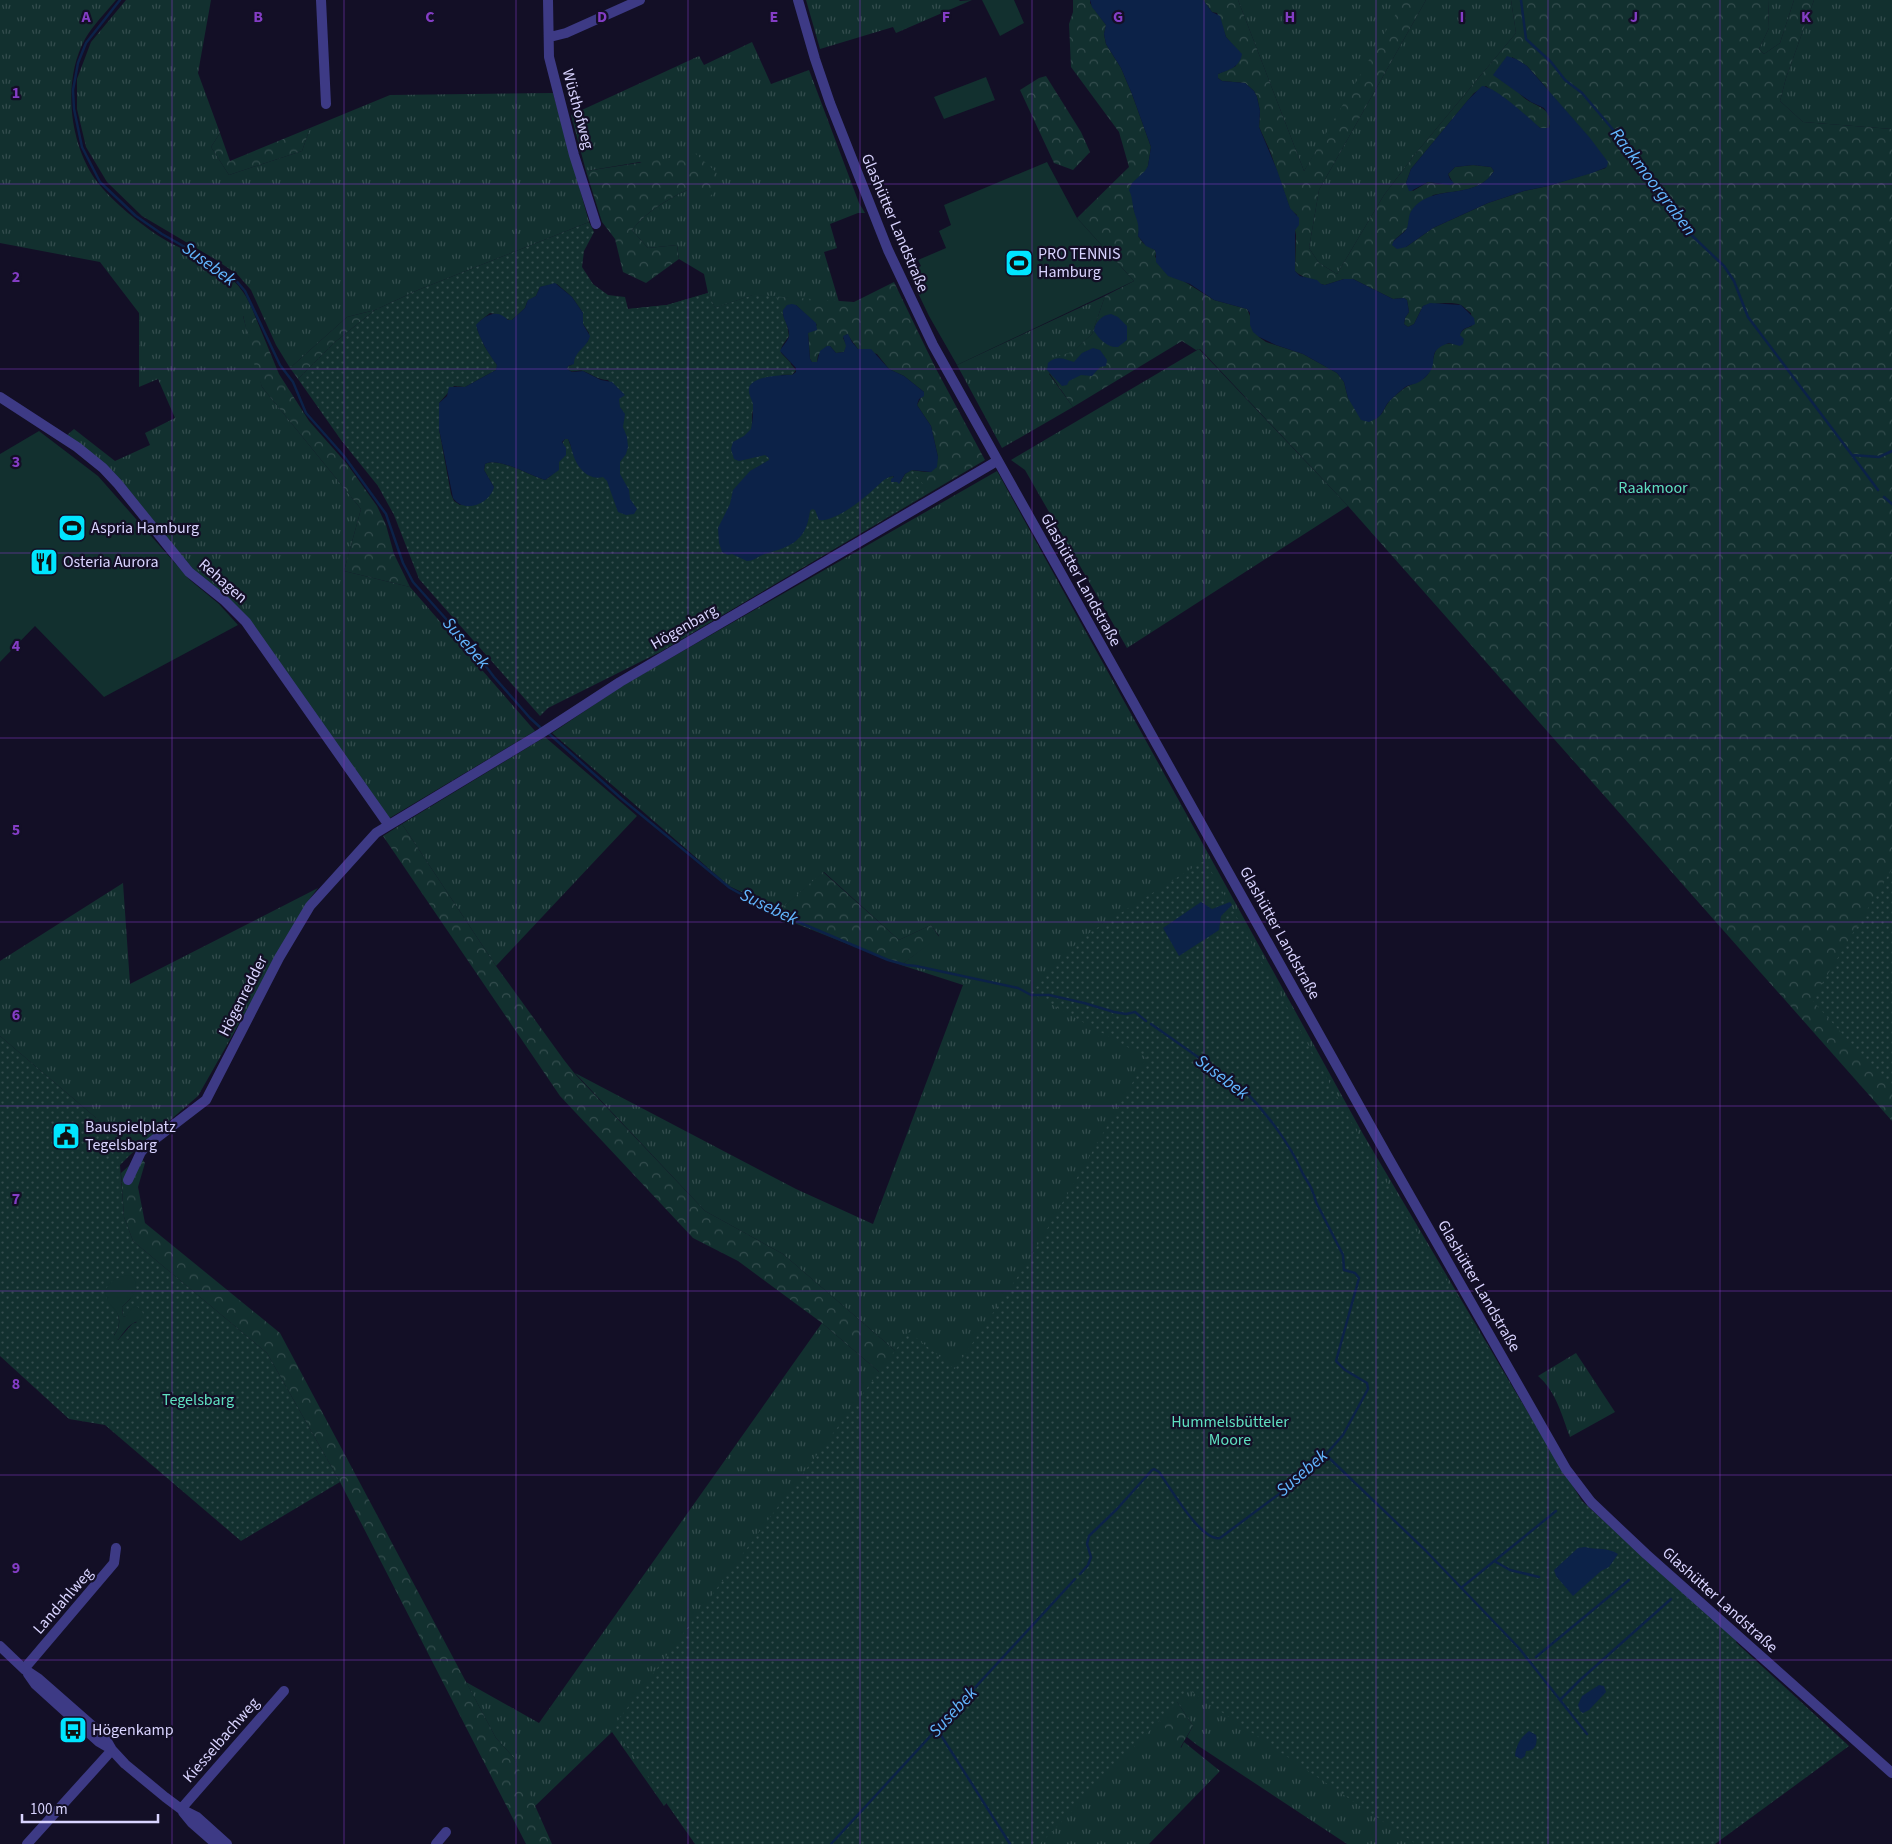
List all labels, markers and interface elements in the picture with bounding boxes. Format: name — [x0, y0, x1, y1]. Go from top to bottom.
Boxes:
text: A — [80, 6, 91, 28]
text: B — [253, 6, 263, 28]
text: C — [425, 6, 435, 28]
text: D — [597, 6, 607, 28]
text: E — [770, 6, 778, 28]
text: F — [942, 6, 950, 28]
text: G — [1113, 6, 1123, 28]
text: H — [1285, 6, 1295, 28]
text: I — [1460, 6, 1464, 28]
text: J — [1630, 6, 1638, 28]
text: K — [1801, 6, 1811, 28]
street label: Wüsthofweg — [557, 66, 599, 152]
text: 1 — [12, 82, 20, 104]
water label: Raakmoorgraben — [1604, 123, 1702, 241]
street label: Glashütter Landstraße — [856, 150, 934, 296]
water label: Susebek — [177, 236, 241, 292]
place label: PRO TENNIS Hamburg — [1038, 243, 1120, 283]
sports icon: PRO TENNIS Hamburg — [1004, 248, 1034, 278]
text: 2 — [12, 266, 20, 288]
text: 3 — [12, 451, 20, 473]
park label: Raakmoor — [1618, 477, 1688, 499]
street label: Glashütter Landstraße — [1035, 510, 1127, 650]
sports icon: Aspria Hamburg — [57, 513, 87, 543]
place label: Aspria Hamburg — [91, 517, 199, 539]
restaurant icon: Osteria Aurora — [29, 547, 59, 577]
place label: Osteria Aurora — [63, 551, 158, 573]
street label: Rehagen — [194, 554, 252, 608]
street label: Högenbarg — [647, 599, 721, 655]
water label: Susebek — [436, 612, 496, 675]
text: 4 — [12, 635, 21, 657]
text: 5 — [12, 819, 20, 841]
street label: Glashütter Landstraße — [1234, 863, 1326, 1003]
water label: Susebek — [736, 882, 802, 932]
street label: Högenredder — [213, 951, 273, 1040]
text: 6 — [12, 1004, 20, 1026]
water label: Susebek — [1190, 1049, 1254, 1106]
place label: Bauspielplatz Tegelsbarg — [85, 1116, 176, 1156]
public building icon: Bauspielplatz Tegelsbarg — [51, 1121, 81, 1151]
text: 7 — [12, 1188, 20, 1210]
street label: Glashütter Landstraße — [1432, 1216, 1526, 1356]
text: 8 — [12, 1373, 20, 1395]
park label: Tegelsbarg — [162, 1389, 234, 1411]
park label: Hummelsbütteler Moore — [1171, 1411, 1289, 1451]
water label: Susebek — [1271, 1443, 1334, 1503]
street label: Glashütter Landstraße — [1657, 1542, 1783, 1658]
text: 9 — [12, 1557, 20, 1579]
street label: Landahlweg — [28, 1563, 98, 1639]
water label: Susebek — [923, 1681, 983, 1743]
street label: Kiesselbachweg — [178, 1693, 264, 1787]
bus stop icon: Högenkamp — [58, 1715, 88, 1745]
place label: Högenkamp — [92, 1719, 174, 1741]
scale bar — [22, 1792, 159, 1824]
text: 100 m — [30, 1799, 68, 1820]

